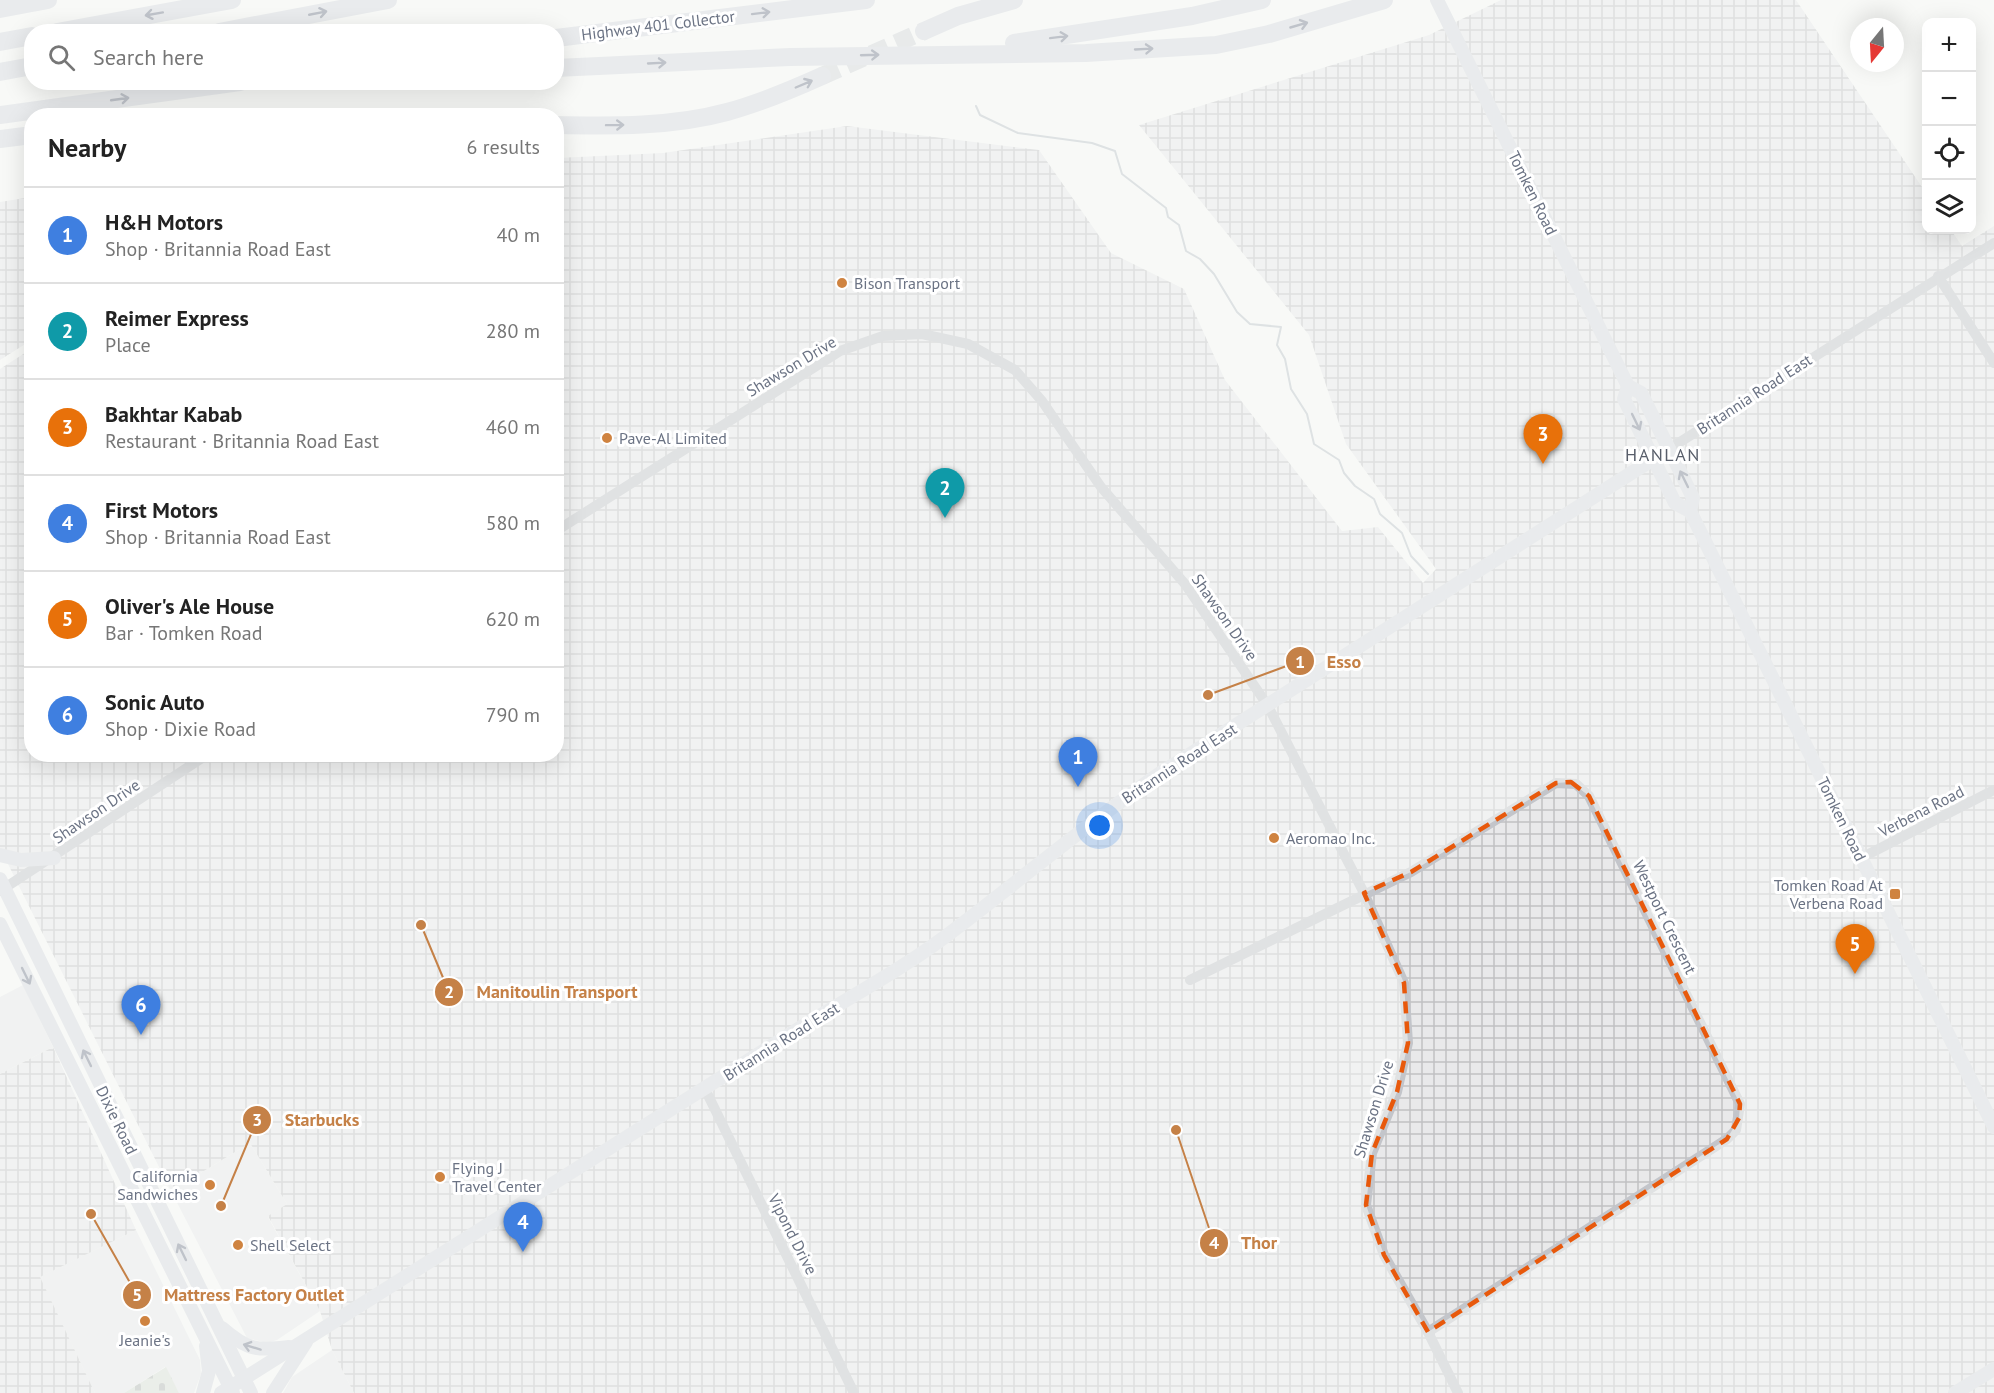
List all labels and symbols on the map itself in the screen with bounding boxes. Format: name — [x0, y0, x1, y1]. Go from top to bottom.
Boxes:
street label: Highway 401 Collector — [580, 6, 736, 44]
one-way arrow — [307, 7, 327, 18]
one-way arrow — [750, 7, 770, 18]
one-way arrow — [145, 9, 164, 20]
north arrow — [1850, 18, 1904, 72]
one-way arrow — [1289, 19, 1308, 30]
one-way arrow — [1048, 32, 1068, 43]
one-way arrow — [1133, 44, 1153, 55]
one-way arrow — [859, 49, 879, 60]
one-way arrow — [646, 58, 666, 69]
one-way arrow — [794, 78, 812, 89]
one-way arrow — [110, 93, 130, 104]
one-way arrow — [604, 120, 624, 131]
street label: Tomken Road — [1504, 148, 1562, 238]
place label: Bison Transport — [854, 273, 961, 293]
marker: Bison Transport — [835, 276, 849, 290]
street label: Shawson Drive — [743, 331, 839, 401]
street label: Britannia Road East — [1693, 349, 1816, 439]
one-way arrow — [1630, 413, 1642, 431]
pin: 3 — [1524, 414, 1562, 464]
place label: Pave-Al Limited — [619, 428, 727, 448]
marker: Pave-Al Limited — [600, 431, 614, 445]
district label: HANLAN — [1625, 443, 1701, 466]
pin: 2 — [926, 468, 964, 518]
one-way arrow — [1678, 471, 1690, 489]
street label: Shawson Drive — [1188, 570, 1262, 664]
callout: Esso — [1285, 643, 1373, 679]
text: 1 — [1295, 650, 1305, 673]
text: Esso — [1327, 650, 1361, 673]
street label: Britannia Road East — [1118, 718, 1241, 808]
pin: 1 — [1058, 738, 1098, 787]
street label: Shawson Drive — [48, 774, 144, 848]
street label: Tomken Road — [1813, 774, 1871, 864]
street label: Verbena Road — [1874, 781, 1967, 842]
your location — [1085, 811, 1114, 840]
place label: Aeromao Inc. — [1286, 828, 1375, 848]
marker: Aeromao Inc. — [1267, 831, 1281, 845]
street label: Westport Crescent — [1629, 857, 1701, 978]
place label: Tomken Road At Verbena Road — [1774, 875, 1884, 913]
marker: Tomken Road At Verbena Road — [1888, 887, 1902, 901]
pin: 5 — [1836, 924, 1874, 974]
one-way arrow — [21, 967, 32, 985]
callout: Manitoulin Transport — [434, 974, 650, 1010]
text: 2 — [444, 980, 454, 1003]
text: Manitoulin Transport — [477, 980, 638, 1003]
pin: 6 — [122, 986, 160, 1035]
street label: Britannia Road East — [719, 997, 843, 1085]
one-way arrow — [80, 1050, 92, 1068]
street label: Shawson Drive — [1349, 1058, 1397, 1160]
street label: Dixie Road — [92, 1083, 142, 1157]
callout: Starbucks — [242, 1102, 371, 1138]
text: 3 — [252, 1108, 262, 1131]
text: Starbucks — [285, 1108, 360, 1131]
place label: Flying J Travel Center — [452, 1158, 542, 1196]
place label: California Sandwiches — [117, 1166, 198, 1204]
marker: Flying J Travel Center — [433, 1170, 447, 1184]
marker: California Sandwiches — [203, 1178, 217, 1192]
street label: Vipond Drive — [764, 1189, 822, 1278]
pin: 4 — [504, 1202, 542, 1252]
callout: Thor — [1199, 1225, 1289, 1261]
text: 4 — [1209, 1231, 1219, 1254]
text: Thor — [1241, 1231, 1278, 1254]
place label: Shell Select — [250, 1235, 331, 1255]
marker: Shell Select — [231, 1238, 245, 1252]
one-way arrow — [176, 1244, 188, 1261]
callout: Mattress Factory Outlet — [122, 1277, 357, 1313]
text: 5 — [132, 1283, 142, 1306]
text: Mattress Factory Outlet — [164, 1283, 345, 1306]
marker: Jeanie's — [138, 1314, 152, 1328]
place label: Jeanie's — [119, 1330, 171, 1350]
one-way arrow — [243, 1341, 262, 1352]

